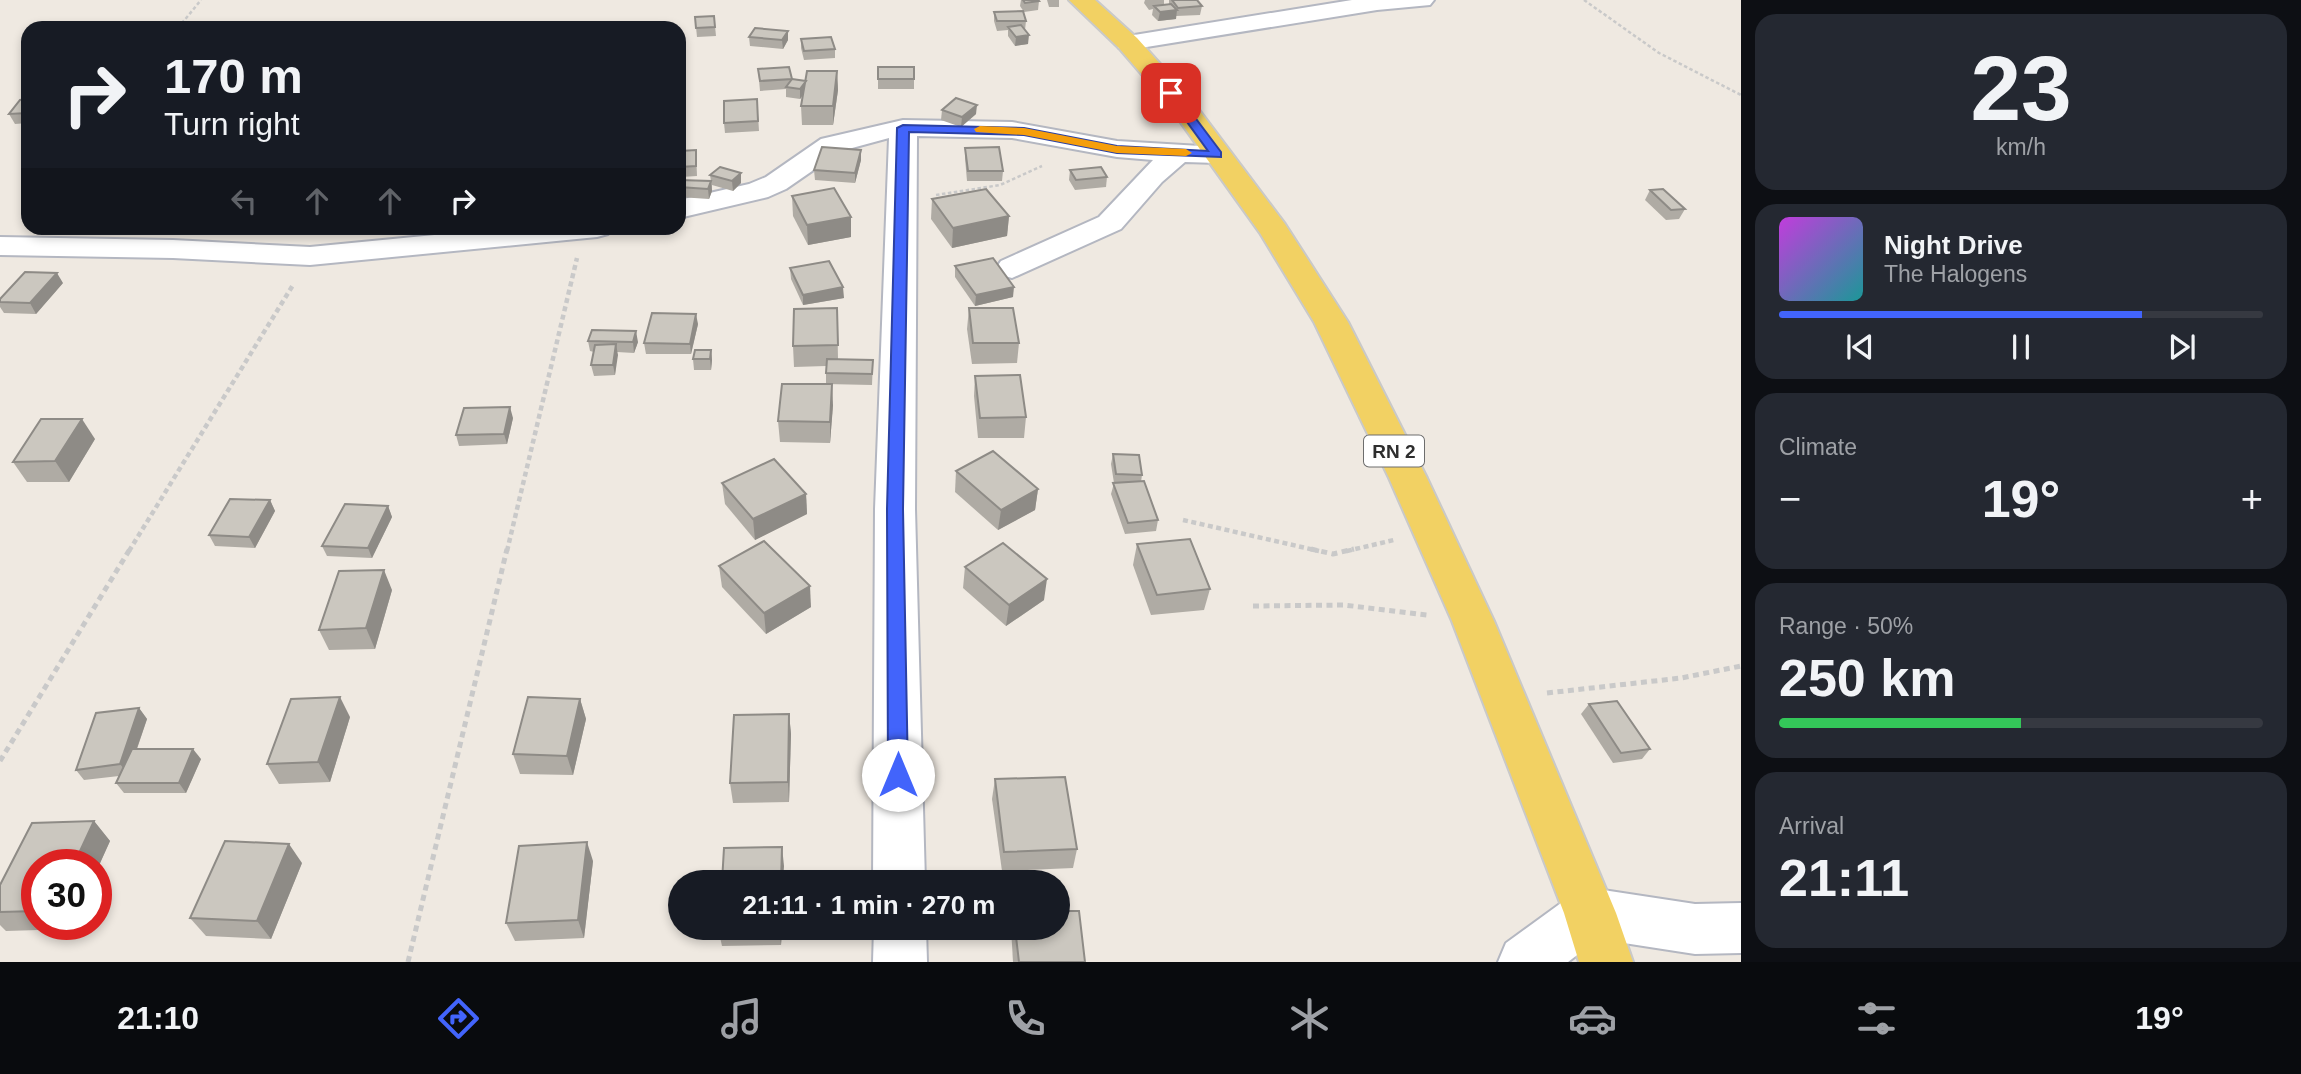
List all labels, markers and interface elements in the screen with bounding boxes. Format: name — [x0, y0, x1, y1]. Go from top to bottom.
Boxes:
text: 23 — [1970, 38, 2072, 139]
icon: right — [49, 49, 140, 140]
text: 170 m — [164, 49, 303, 103]
pin — [1141, 63, 1201, 123]
icon: arrive — [1152, 74, 1190, 112]
text: Turn right — [164, 106, 300, 142]
text: km/h — [1996, 134, 2046, 160]
icon: left — [225, 182, 263, 220]
icon: ahead — [298, 182, 336, 220]
icon: ahead — [371, 182, 409, 220]
icon: right — [444, 182, 482, 220]
text: Night Drive — [1884, 230, 2023, 260]
text: The Halogens — [1884, 261, 2027, 287]
icon: previous — [1841, 328, 1879, 366]
icon: pause — [2002, 328, 2040, 366]
icon: next — [2163, 328, 2201, 366]
text: Climate — [1779, 434, 1857, 460]
road number: RN 2 — [1364, 436, 1424, 466]
text: 19° — [1982, 470, 2060, 528]
text: − — [1779, 478, 1801, 520]
text: + — [2241, 478, 2263, 520]
text: Range · 50% — [1779, 613, 1913, 639]
text: 250 km — [1779, 649, 1955, 707]
position arrow — [861, 738, 935, 812]
text: Arrival — [1779, 813, 1844, 839]
speed limit sign: 30 — [21, 849, 112, 940]
text: 21:11 — [1779, 849, 1909, 907]
text: 21:11 · 1 min · 270 m — [743, 890, 995, 920]
icon: directions — [434, 994, 483, 1043]
icon: music — [717, 994, 766, 1043]
icon: phone — [1001, 994, 1050, 1043]
icon: climate — [1285, 994, 1334, 1043]
icon: car — [1568, 994, 1617, 1043]
icon: filters — [1852, 994, 1901, 1043]
text: 21:10 — [117, 1000, 199, 1036]
text: 19° — [2135, 1000, 2184, 1036]

